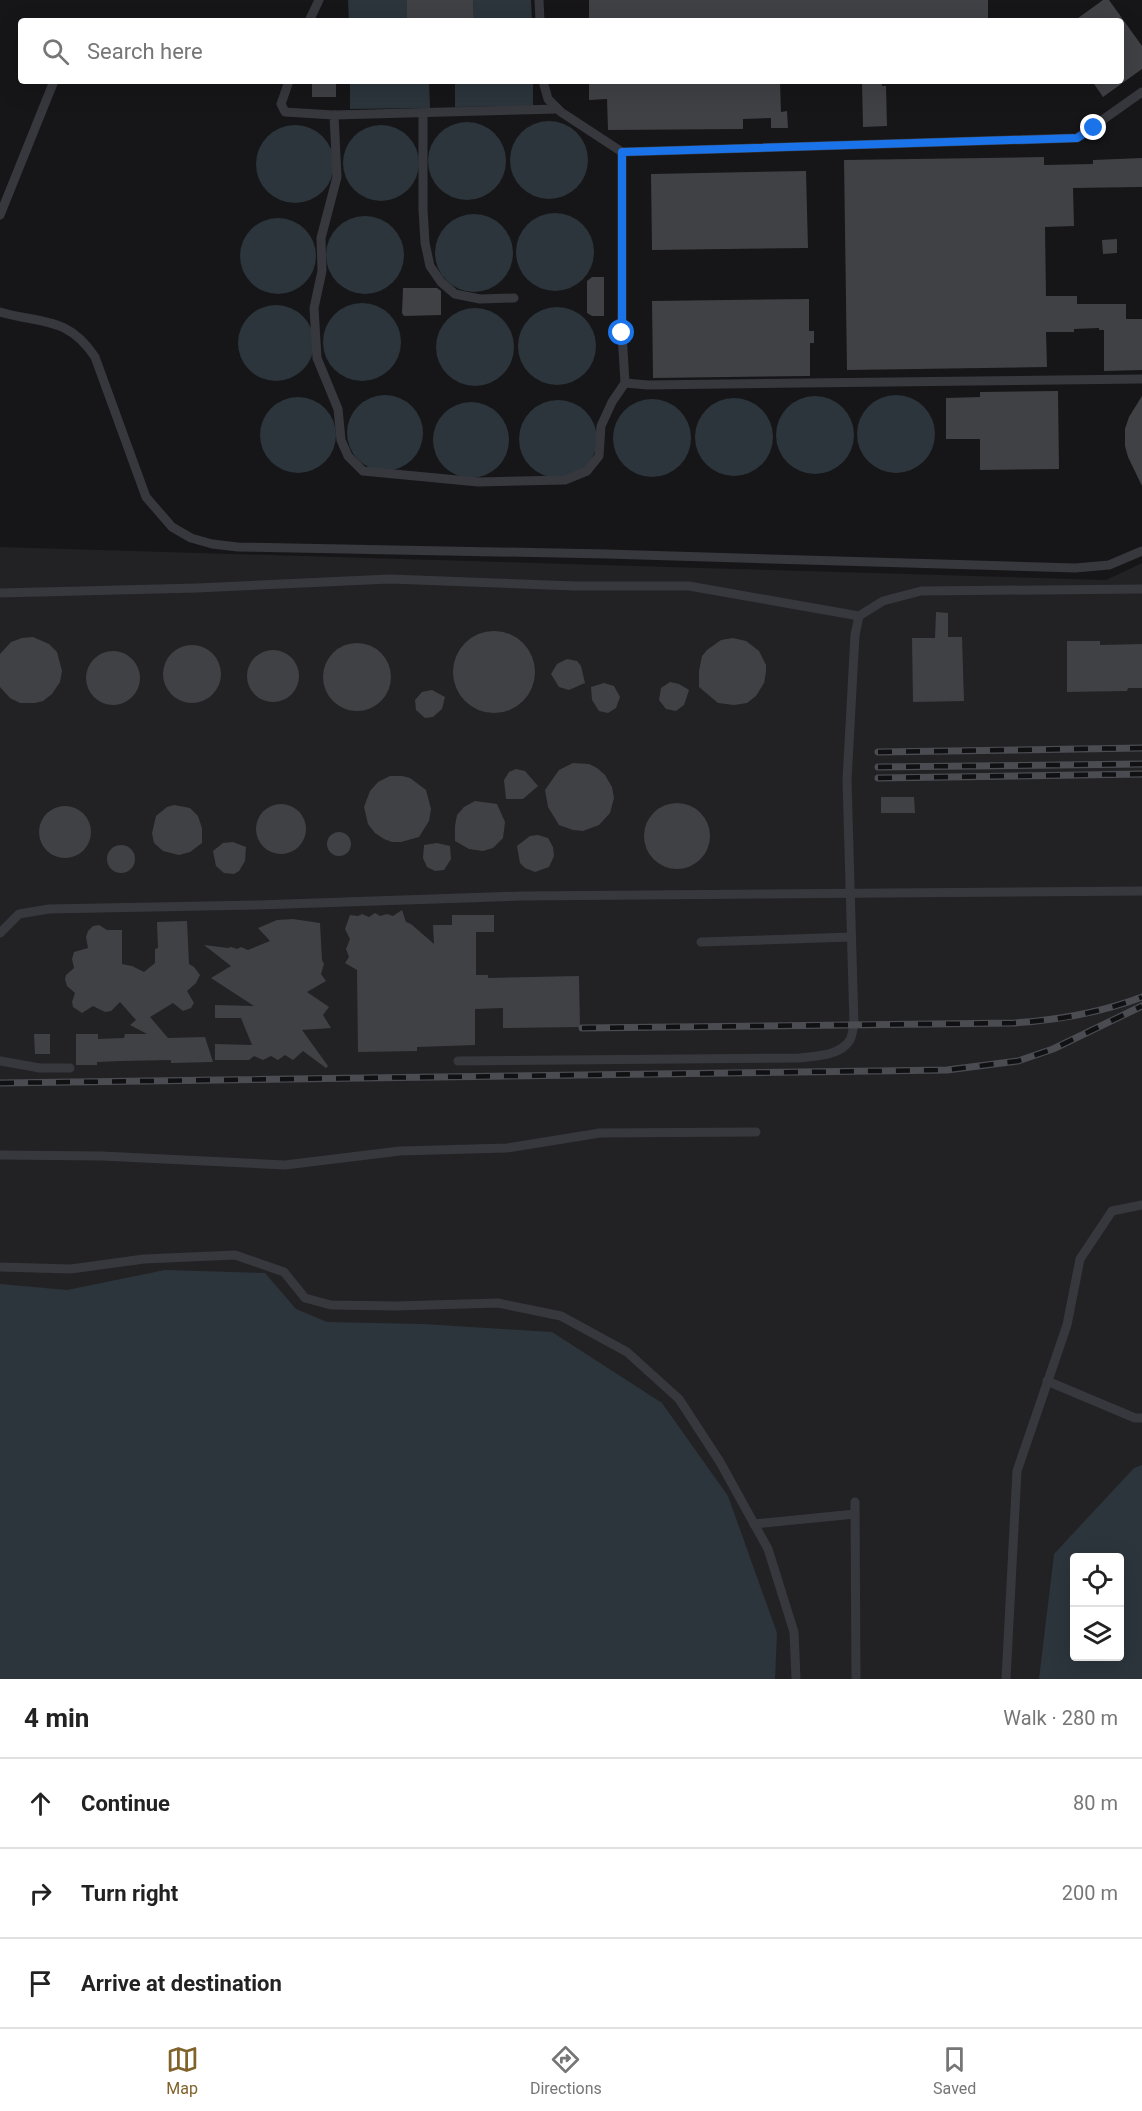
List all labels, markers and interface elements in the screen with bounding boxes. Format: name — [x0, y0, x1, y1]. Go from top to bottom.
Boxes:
search box — [18, 18, 1124, 84]
icon: search — [39, 35, 72, 68]
text: Search here — [87, 39, 203, 64]
route end — [1080, 114, 1106, 140]
route start — [608, 319, 634, 345]
map controls — [1070, 1553, 1124, 1661]
button: locate — [1070, 1553, 1124, 1607]
button: layers — [1070, 1607, 1124, 1661]
text: 4 min — [24, 1703, 89, 1733]
text: Walk · 280 m — [1003, 1706, 1118, 1730]
icon: ahead — [24, 1787, 57, 1820]
text: Continue — [81, 1791, 170, 1816]
text: 80 m — [1073, 1791, 1118, 1815]
icon: right — [24, 1877, 57, 1910]
text: Turn right — [81, 1881, 178, 1906]
text: 200 m — [1062, 1881, 1118, 1905]
icon: arrive — [24, 1967, 57, 2000]
text: Arrive at destination — [81, 1971, 282, 1996]
tab: Map — [166, 2043, 199, 2098]
tab: Directions — [530, 2043, 602, 2098]
tab: Saved — [933, 2043, 976, 2098]

